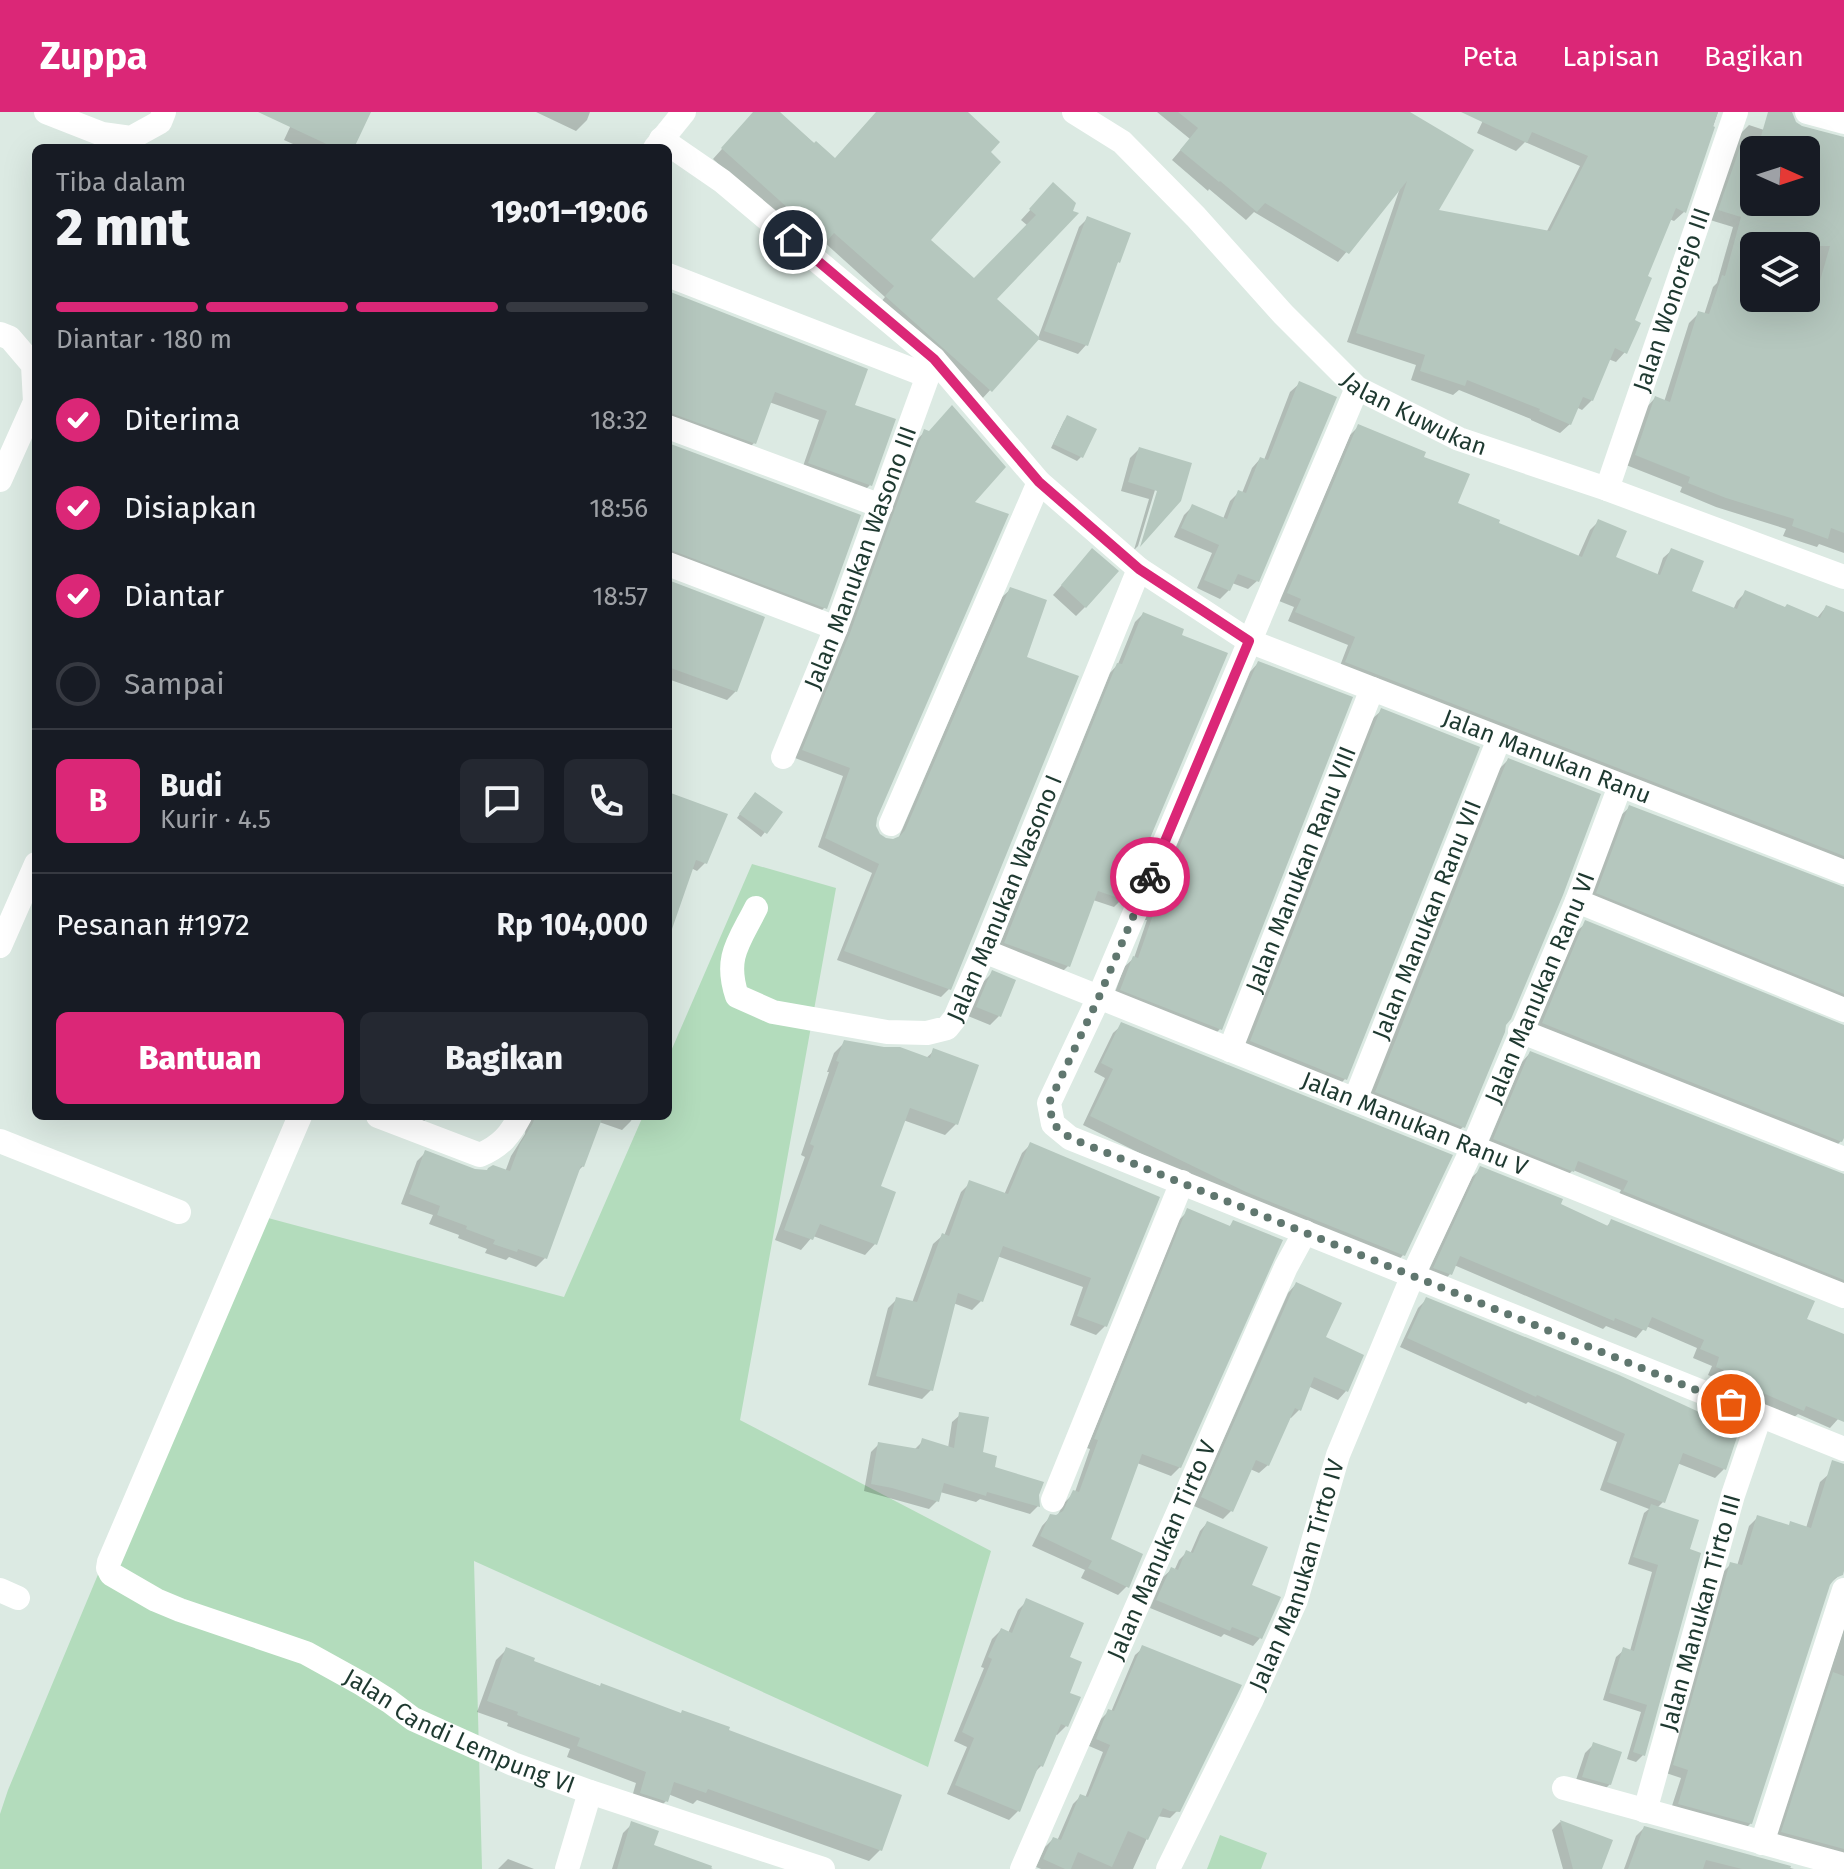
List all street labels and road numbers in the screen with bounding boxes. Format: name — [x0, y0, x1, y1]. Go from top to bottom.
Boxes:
street label: Jalan Wonorejo III — [1627, 204, 1716, 395]
street label: Jalan Kuwukan — [1336, 367, 1490, 461]
street label: Jalan Manukan Wasono III — [798, 422, 922, 693]
street label: Jalan Manukan Ranu — [1439, 704, 1655, 810]
street label: Jalan Manukan Ranu VIII — [1240, 742, 1362, 997]
street label: Jalan Manukan Wasono I — [941, 771, 1068, 1026]
street label: Jalan Manukan Ranu VII — [1367, 796, 1487, 1043]
street label: Jalan Manukan Ranu VI — [1479, 868, 1601, 1108]
street label: Jalan Manukan Ranu V — [1298, 1066, 1532, 1182]
street label: Jalan Manukan Tirto V — [1101, 1436, 1222, 1664]
street label: Jalan Manukan Tirto IV — [1243, 1455, 1350, 1695]
street label: Jalan Manukan Tirto III — [1654, 1491, 1747, 1734]
street label: Jalan Candi Lempung VI — [339, 1663, 579, 1799]

